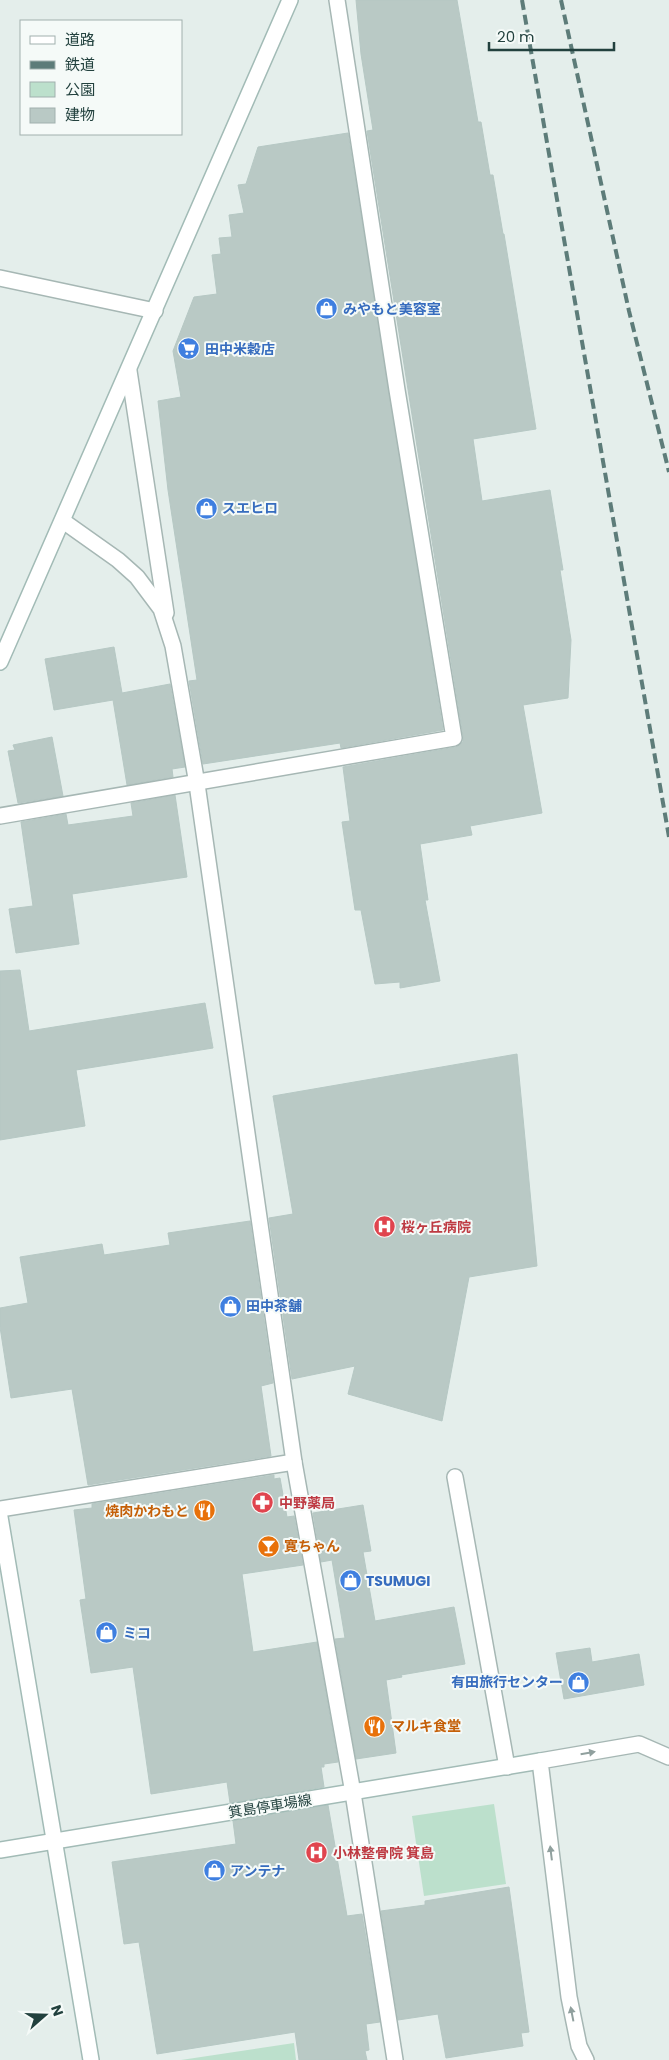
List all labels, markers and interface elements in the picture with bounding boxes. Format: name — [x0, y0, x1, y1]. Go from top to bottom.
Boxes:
legend — [20, 20, 182, 135]
scale bar — [489, 20, 614, 52]
text: 20 m — [497, 26, 535, 47]
text: 道路 — [65, 29, 95, 50]
text: 鉄道 — [65, 54, 95, 75]
text: 公園 — [65, 79, 95, 100]
text: 建物 — [65, 104, 95, 125]
shop icon: みやもと美容室 — [315, 297, 339, 321]
place label: みやもと美容室 — [343, 299, 441, 319]
supermarket icon: 田中米穀店 — [177, 337, 201, 361]
place label: 田中米穀店 — [205, 339, 275, 359]
shop icon: スエヒロ — [194, 496, 218, 520]
place label: スエヒロ — [222, 498, 278, 518]
hospital icon: 桜ヶ丘病院 — [373, 1215, 397, 1239]
place label: 桜ヶ丘病院 — [401, 1217, 471, 1237]
shop icon: 田中茶舗 — [218, 1294, 242, 1318]
place label: 田中茶舗 — [246, 1296, 302, 1316]
pharmacy icon: 中野薬局 — [251, 1491, 275, 1515]
place label: 中野薬局 — [279, 1493, 335, 1513]
restaurant icon: 焼肉かわもと — [193, 1499, 217, 1523]
place label: 焼肉かわもと — [105, 1501, 189, 1521]
bar icon: 寛ちゃん — [256, 1534, 280, 1558]
place label: 寛ちゃん — [284, 1536, 340, 1556]
shop icon: TSUMUGI — [338, 1569, 362, 1593]
place label: TSUMUGI — [366, 1571, 430, 1591]
shop icon: ミコ — [95, 1621, 119, 1645]
place label: ミコ — [123, 1623, 151, 1643]
shop icon: 有田旅行センター — [567, 1670, 591, 1694]
place label: 有田旅行センター — [451, 1672, 563, 1692]
restaurant icon: マルキ食堂 — [363, 1714, 387, 1738]
place label: マルキ食堂 — [391, 1716, 461, 1736]
one-way arrow — [580, 1749, 596, 1757]
street label: 箕島停車場線 — [227, 1790, 313, 1822]
hospital icon: 小林整骨院 箕島 — [305, 1841, 329, 1865]
place label: 小林整骨院 箕島 — [333, 1843, 434, 1863]
one-way arrow — [547, 1844, 555, 1860]
shop icon: アンテナ — [202, 1859, 226, 1883]
place label: アンテナ — [230, 1861, 285, 1881]
north arrow — [20, 1990, 70, 2040]
text: N — [46, 2002, 68, 2019]
one-way arrow — [568, 2005, 576, 2021]

